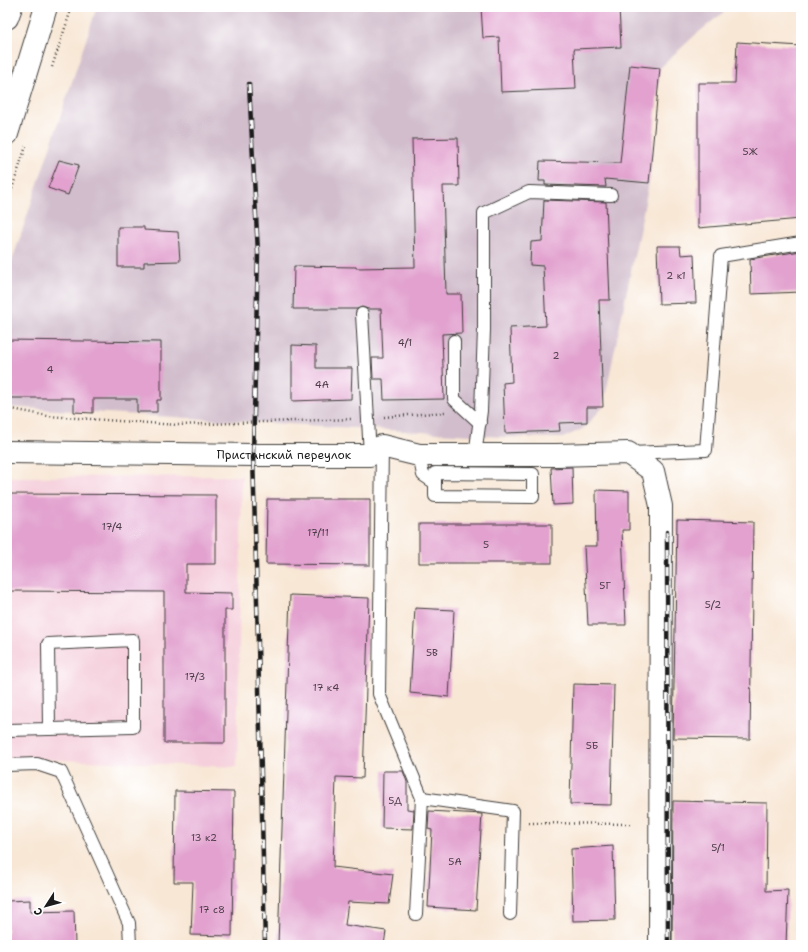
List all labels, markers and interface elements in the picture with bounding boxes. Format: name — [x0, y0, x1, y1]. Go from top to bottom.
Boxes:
house number: 5Ж — [743, 145, 758, 158]
house number: 2 к1 — [666, 269, 686, 282]
house number: 4/1 — [398, 336, 412, 349]
house number: 2 — [553, 349, 560, 362]
house number: 4 — [47, 363, 54, 376]
house number: 4А — [315, 378, 329, 391]
street label: Пристанский переулок — [217, 447, 352, 463]
house number: 17/4 — [102, 520, 122, 533]
house number: 17/11 — [307, 526, 329, 539]
house number: 5 — [483, 538, 489, 551]
house number: 5Г — [599, 579, 611, 592]
house number: 5/2 — [705, 598, 721, 611]
house number: 5В — [426, 646, 438, 659]
house number: 17/3 — [185, 670, 205, 683]
house number: 17 к4 — [313, 681, 339, 694]
house number: 5Б — [586, 739, 598, 752]
house number: 5Д — [388, 794, 402, 807]
house number: 13 к2 — [191, 831, 217, 844]
house number: 5/1 — [711, 841, 725, 854]
house number: 5А — [448, 855, 462, 868]
north arrow — [26, 886, 66, 926]
house number: 17 с8 — [199, 903, 225, 916]
text: С — [30, 904, 46, 919]

